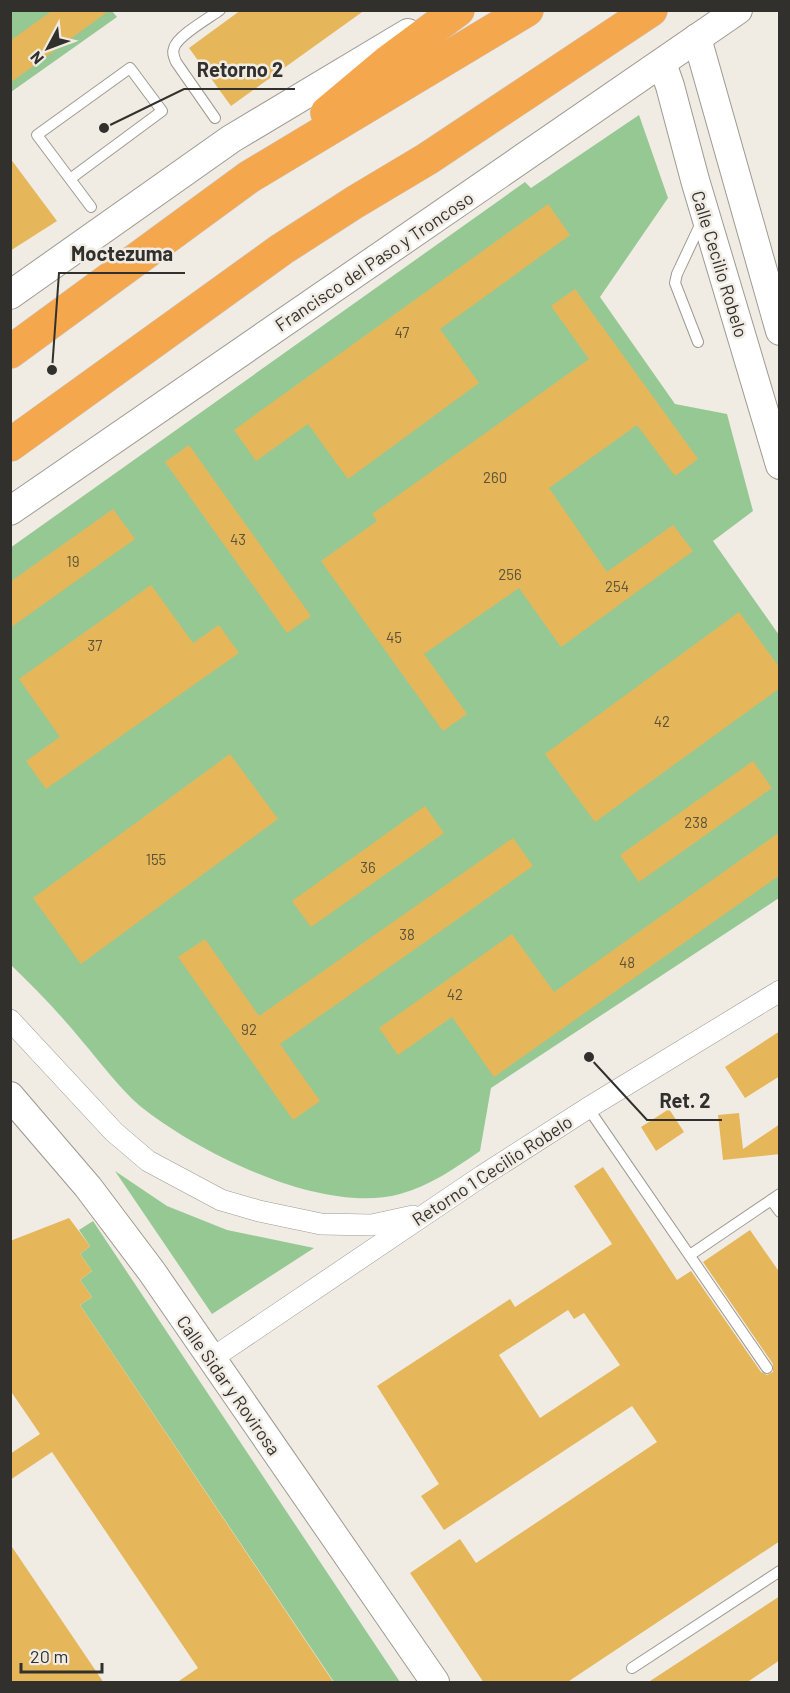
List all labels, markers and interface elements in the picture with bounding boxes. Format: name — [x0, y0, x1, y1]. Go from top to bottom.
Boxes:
north arrow — [18, 18, 78, 78]
text: N — [26, 48, 47, 68]
callout: Retorno 2 — [184, 51, 295, 89]
text: Retorno 2 — [197, 57, 283, 81]
street label: Francisco del Paso y Troncoso — [271, 186, 477, 336]
street label: Calle Cecilio Robelo — [687, 188, 753, 340]
callout: Moctezuma — [59, 235, 185, 273]
text: Moctezuma — [71, 241, 173, 265]
house number: 47 — [395, 323, 409, 341]
house number: 260 — [483, 468, 507, 486]
house number: 43 — [230, 530, 246, 548]
house number: 19 — [66, 552, 80, 570]
house number: 256 — [498, 565, 522, 583]
house number: 254 — [605, 577, 629, 595]
house number: 45 — [386, 628, 402, 646]
house number: 37 — [88, 636, 102, 654]
house number: 42 — [654, 712, 670, 730]
house number: 238 — [684, 813, 708, 831]
house number: 155 — [146, 850, 166, 868]
house number: 36 — [360, 858, 376, 876]
house number: 38 — [399, 925, 415, 943]
house number: 48 — [619, 953, 635, 971]
house number: 42 — [447, 985, 463, 1003]
house number: 92 — [241, 1020, 257, 1038]
callout: Ret. 2 — [647, 1082, 722, 1120]
text: Ret. 2 — [659, 1088, 711, 1112]
street label: Retorno 1 Cecilio Robelo — [408, 1110, 576, 1230]
street label: Calle Sidar y Rovirosa — [173, 1311, 285, 1459]
scale bar — [21, 1636, 102, 1674]
text: 20 m — [30, 1645, 68, 1667]

